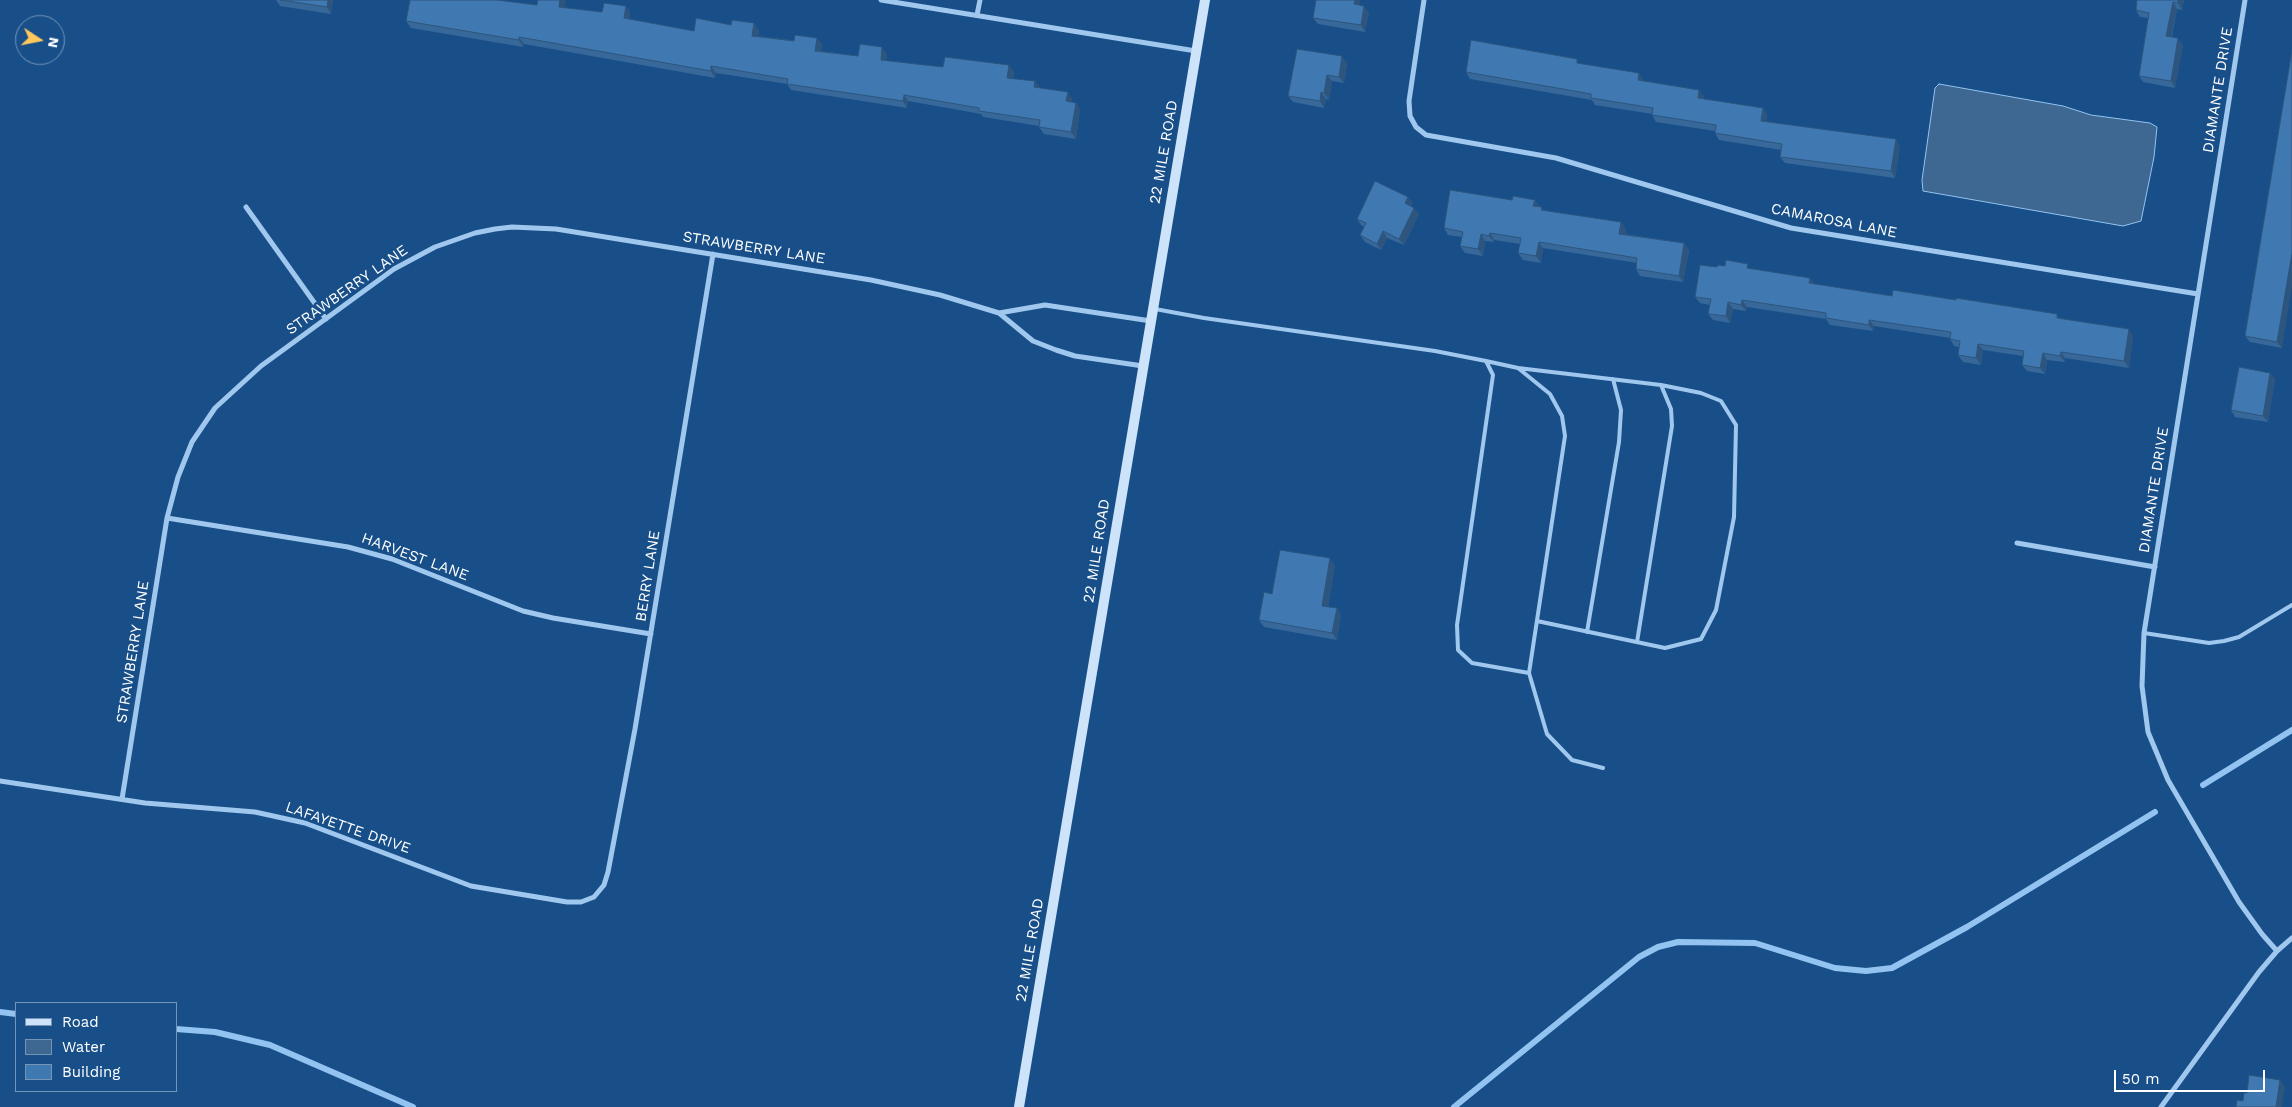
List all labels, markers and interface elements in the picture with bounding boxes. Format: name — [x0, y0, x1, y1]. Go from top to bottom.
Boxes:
north arrow — [15, 15, 65, 65]
street label: DIAMANTE DRIVE — [2199, 26, 2237, 154]
text: N — [45, 36, 63, 49]
street label: 22 MILE ROAD — [1146, 99, 1182, 205]
street label: CAMAROSA LANE — [1769, 200, 1899, 242]
street label: STRAWBERRY LANE — [681, 228, 827, 268]
street label: STRAWBERRY LANE — [283, 241, 411, 339]
street label: DIAMANTE DRIVE — [2135, 426, 2173, 554]
street label: 22 MILE ROAD — [1080, 498, 1114, 604]
street label: HARVEST LANE — [359, 529, 471, 585]
street label: BERRY LANE — [632, 529, 664, 623]
street label: STRAWBERRY LANE — [113, 579, 153, 725]
street label: LAFAYETTE DRIVE — [283, 798, 413, 858]
street label: 22 MILE ROAD — [1012, 897, 1048, 1003]
legend — [15, 1002, 178, 1092]
text: Road — [62, 1013, 99, 1031]
text: Water — [62, 1038, 105, 1056]
scale bar — [2117, 1060, 2268, 1092]
text: Building — [62, 1063, 120, 1081]
text: 50 m — [2122, 1070, 2159, 1088]

